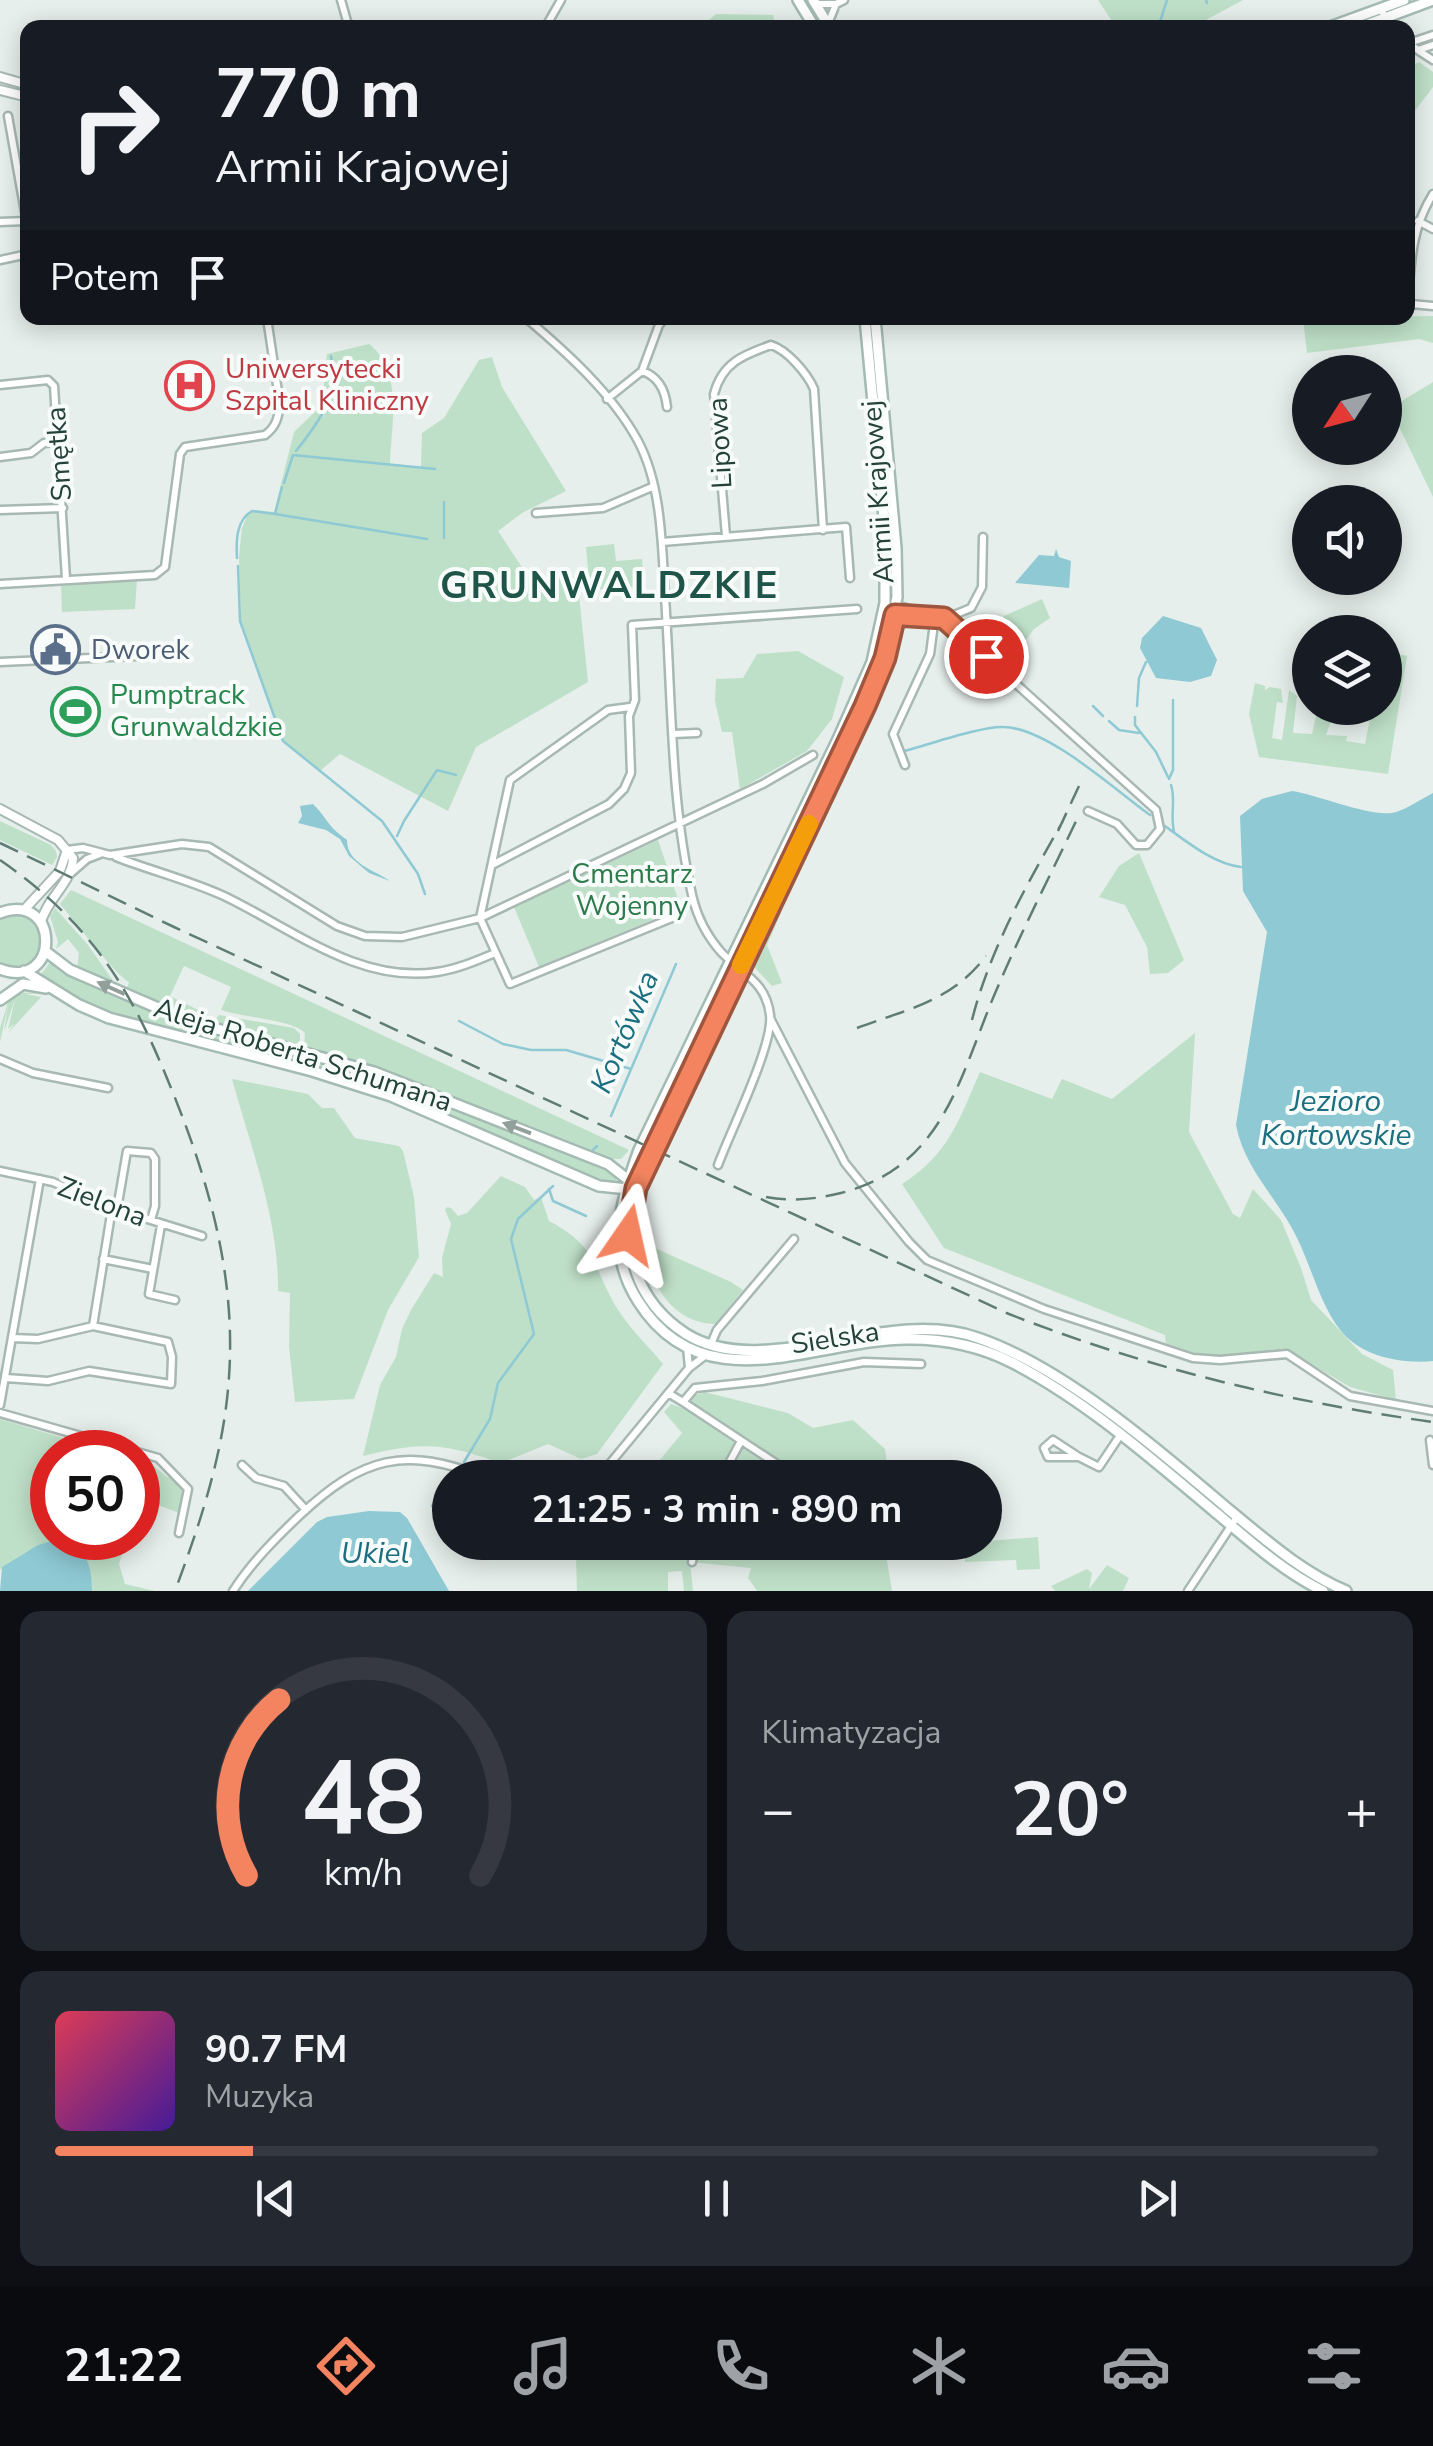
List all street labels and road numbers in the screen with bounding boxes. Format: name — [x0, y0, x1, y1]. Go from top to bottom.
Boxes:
street label: Lipowa — [699, 396, 741, 490]
street label: Armii Krajowej — [853, 399, 903, 585]
street label: Smętka — [37, 406, 81, 502]
street label: Aleja Roberta Schumana — [149, 989, 457, 1121]
street label: Zielona — [52, 1168, 152, 1236]
street label: Sielska — [788, 1312, 882, 1364]

